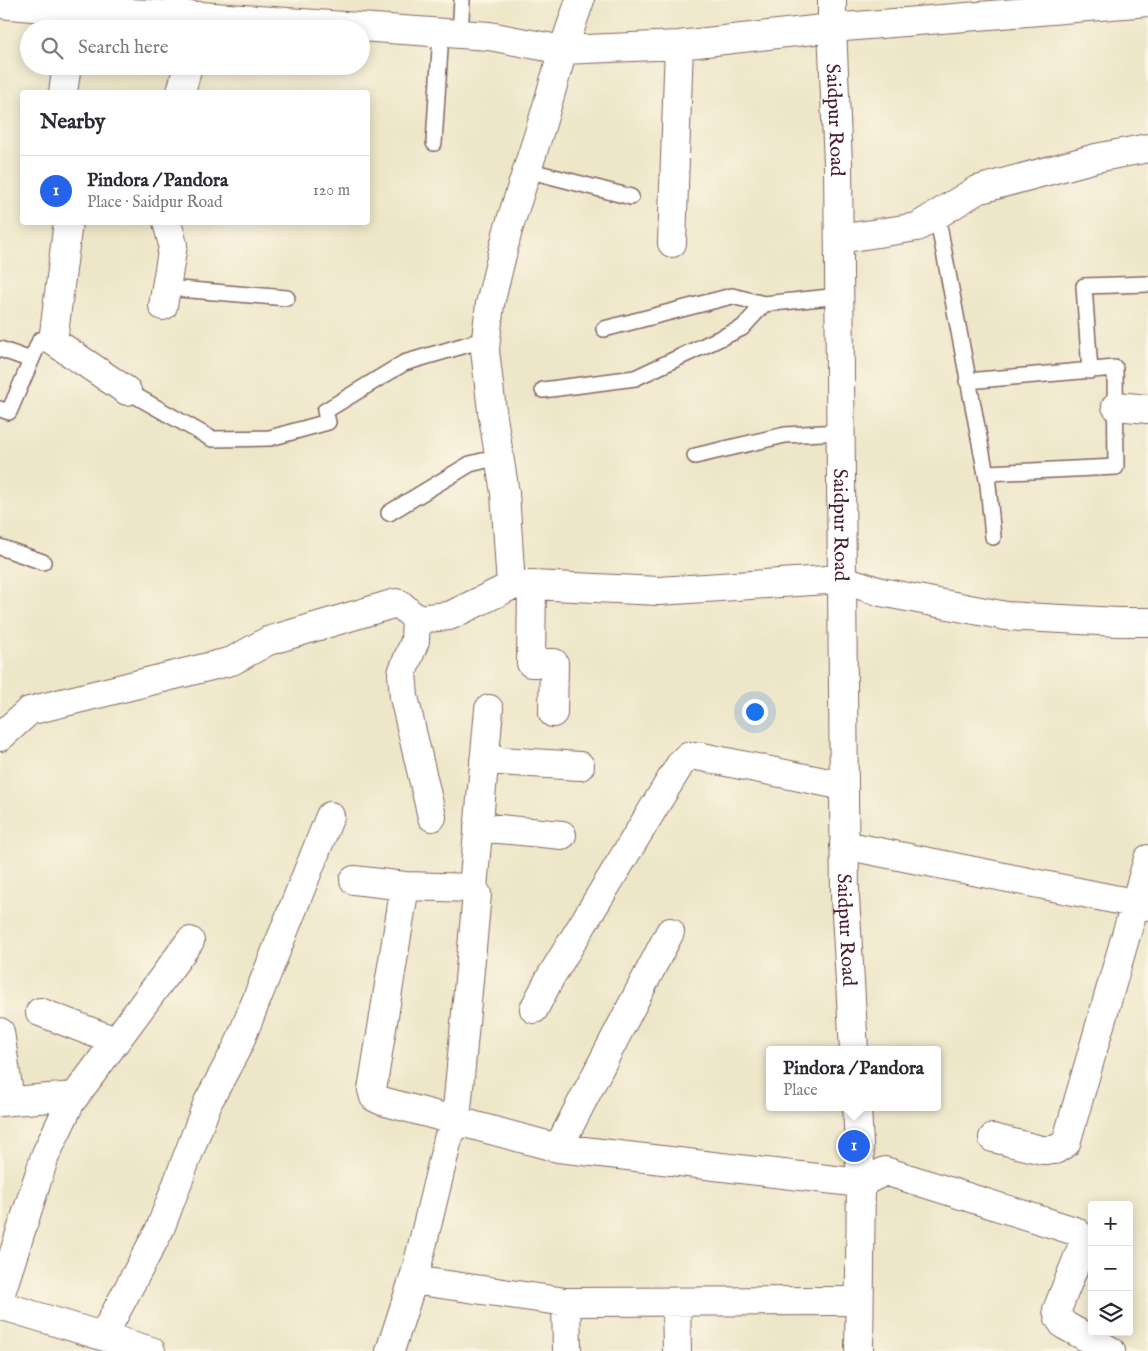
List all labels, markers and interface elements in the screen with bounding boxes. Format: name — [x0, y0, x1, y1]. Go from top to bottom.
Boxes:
search box — [20, 20, 370, 75]
icon: search — [38, 34, 66, 62]
text: Search here — [78, 36, 169, 60]
street label: Saidpur Road — [820, 63, 849, 177]
text: Nearby — [40, 109, 105, 136]
text: Pindora / Pandora — [87, 169, 228, 193]
text: 1 — [53, 181, 59, 201]
text: 120 m — [313, 181, 350, 201]
text: Place · Saidpur Road — [87, 193, 223, 213]
street label: Saidpur Road — [827, 468, 853, 582]
your location — [742, 699, 768, 725]
street label: Saidpur Road — [831, 873, 861, 987]
popup — [766, 1046, 941, 1111]
text: Pindora / Pandora — [783, 1057, 924, 1081]
text: Place — [783, 1081, 818, 1101]
pin: 1 — [838, 1127, 870, 1165]
map controls — [1088, 1201, 1133, 1336]
button: + — [1088, 1201, 1133, 1246]
button: − — [1088, 1246, 1133, 1291]
button: layers — [1088, 1291, 1133, 1336]

